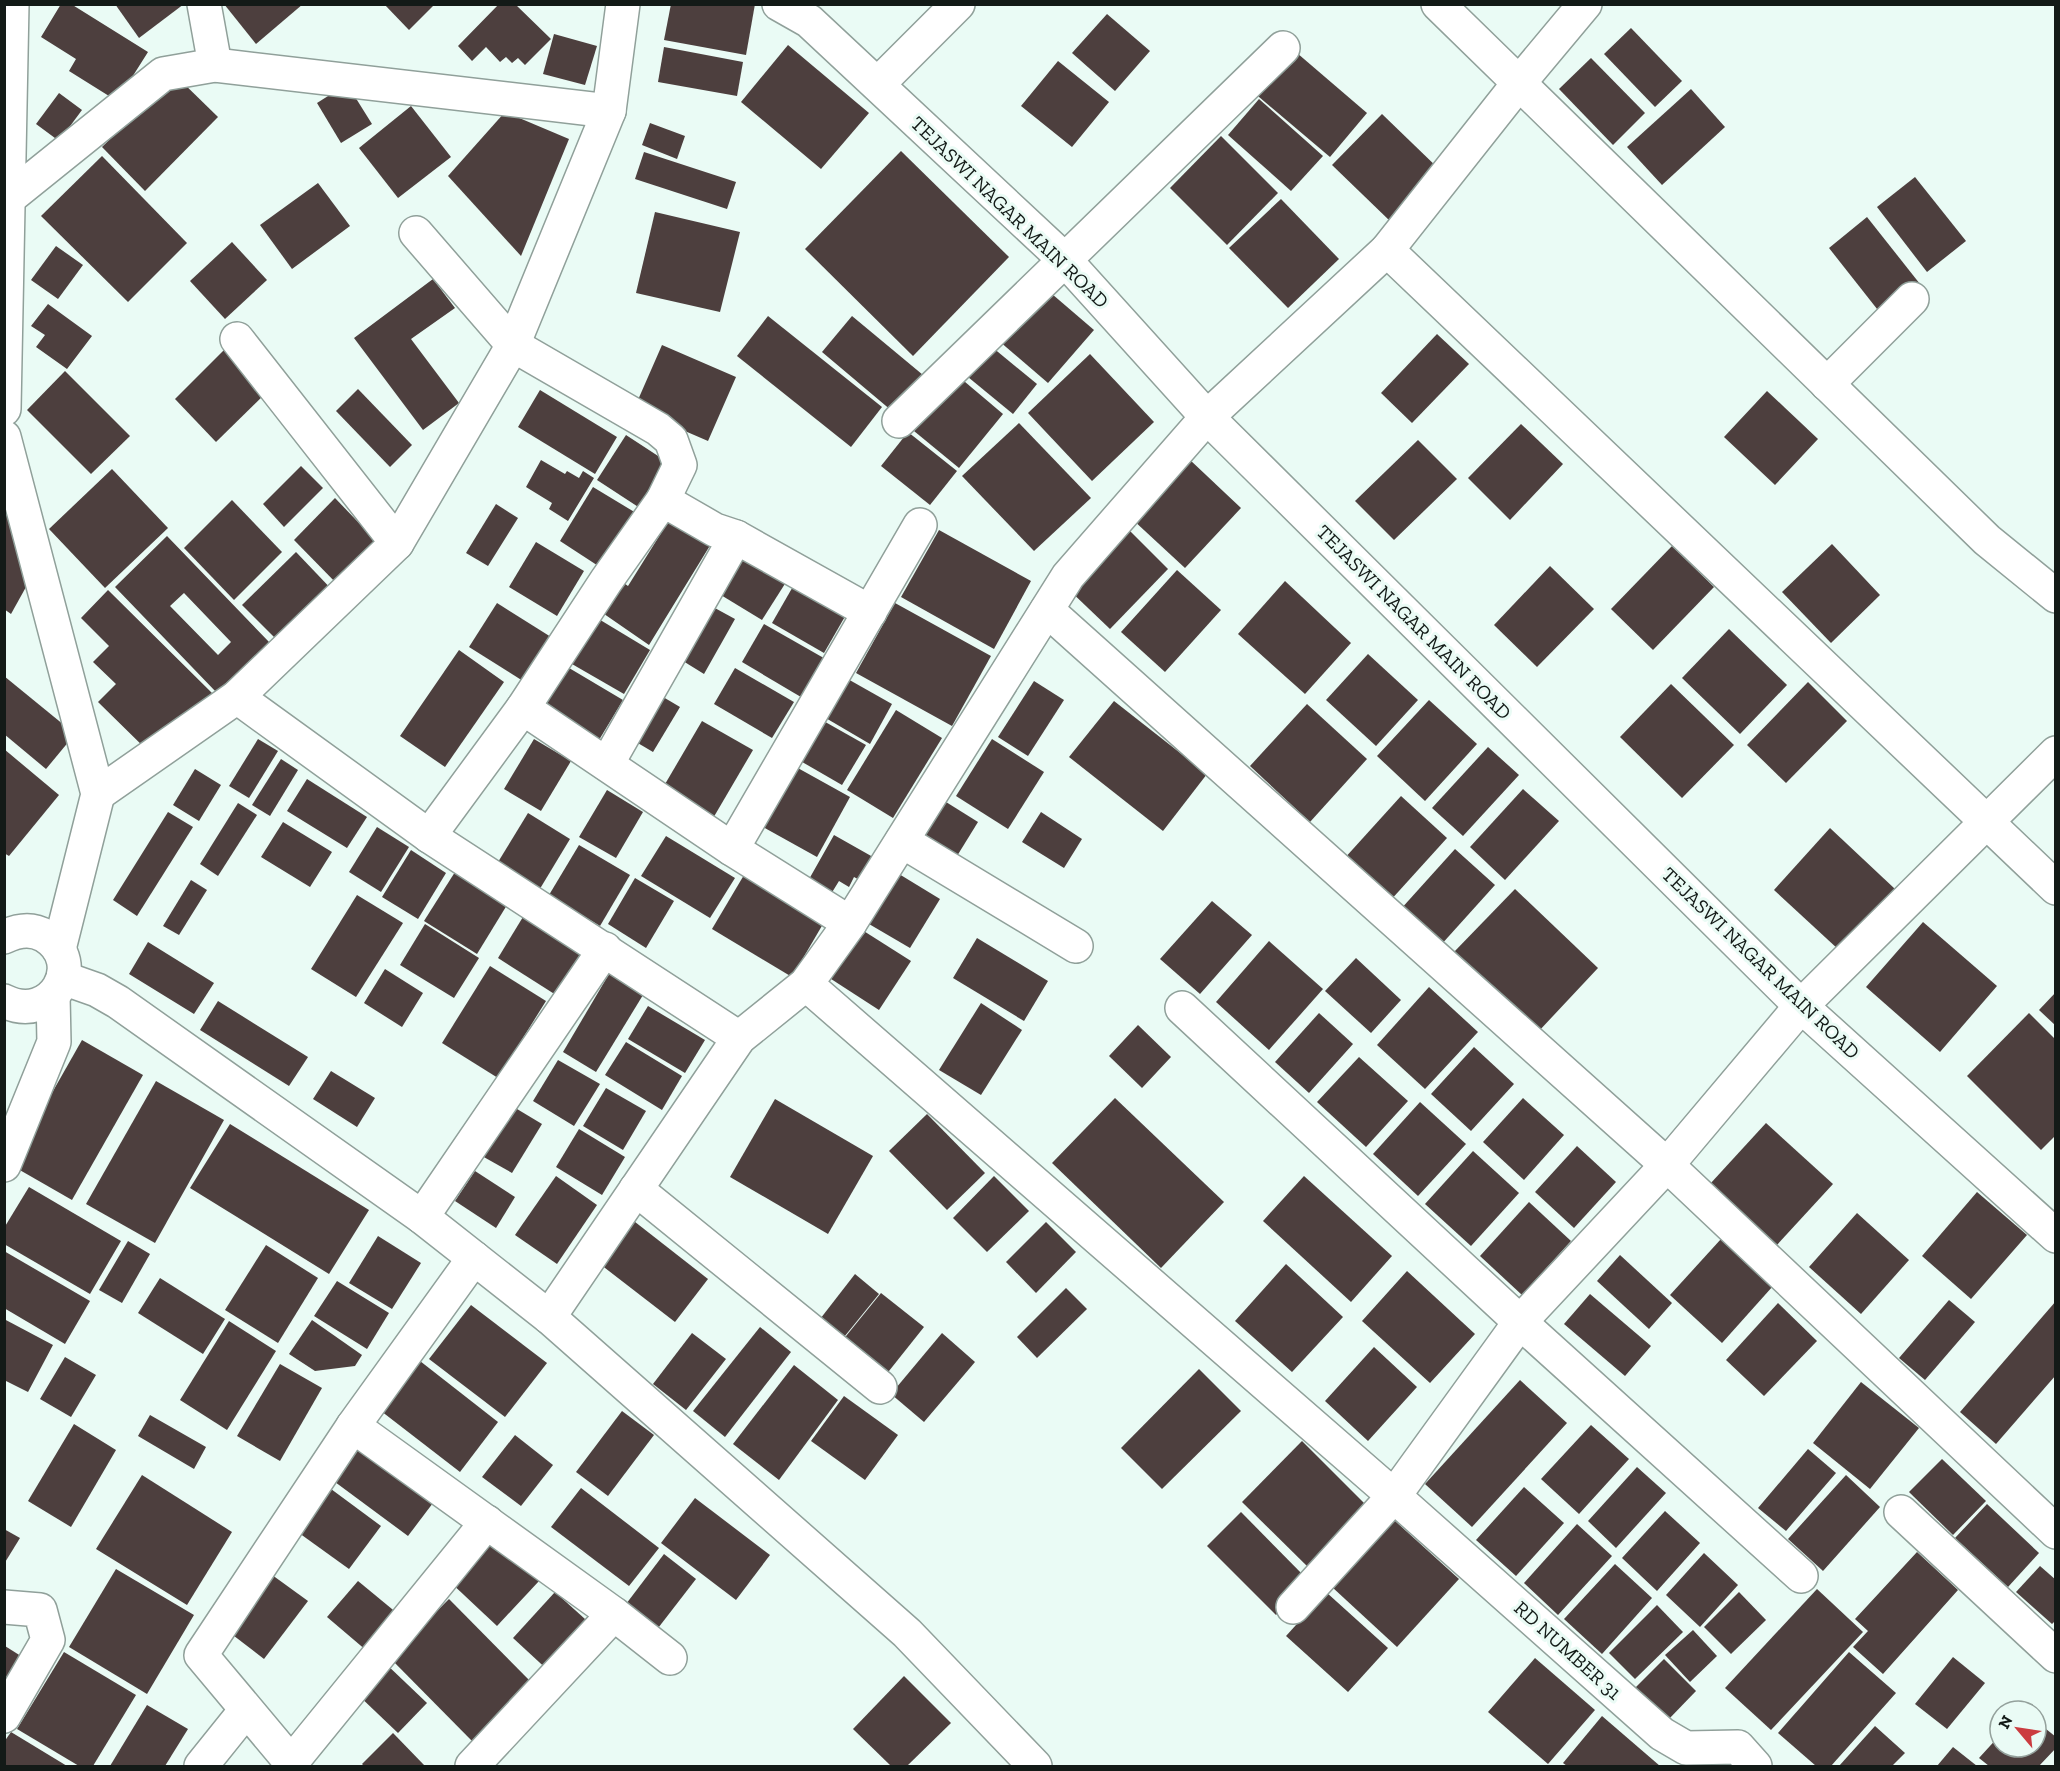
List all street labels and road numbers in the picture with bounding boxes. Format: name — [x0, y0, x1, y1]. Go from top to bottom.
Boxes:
street label: TEJASWI NAGAR MAIN ROAD — [906, 111, 1114, 313]
street label: TEJASWI NAGAR MAIN ROAD — [1312, 520, 1516, 724]
street label: TEJASWI NAGAR MAIN ROAD — [1657, 862, 1865, 1064]
street label: RD NUMBER 31 — [1509, 1596, 1627, 1705]

